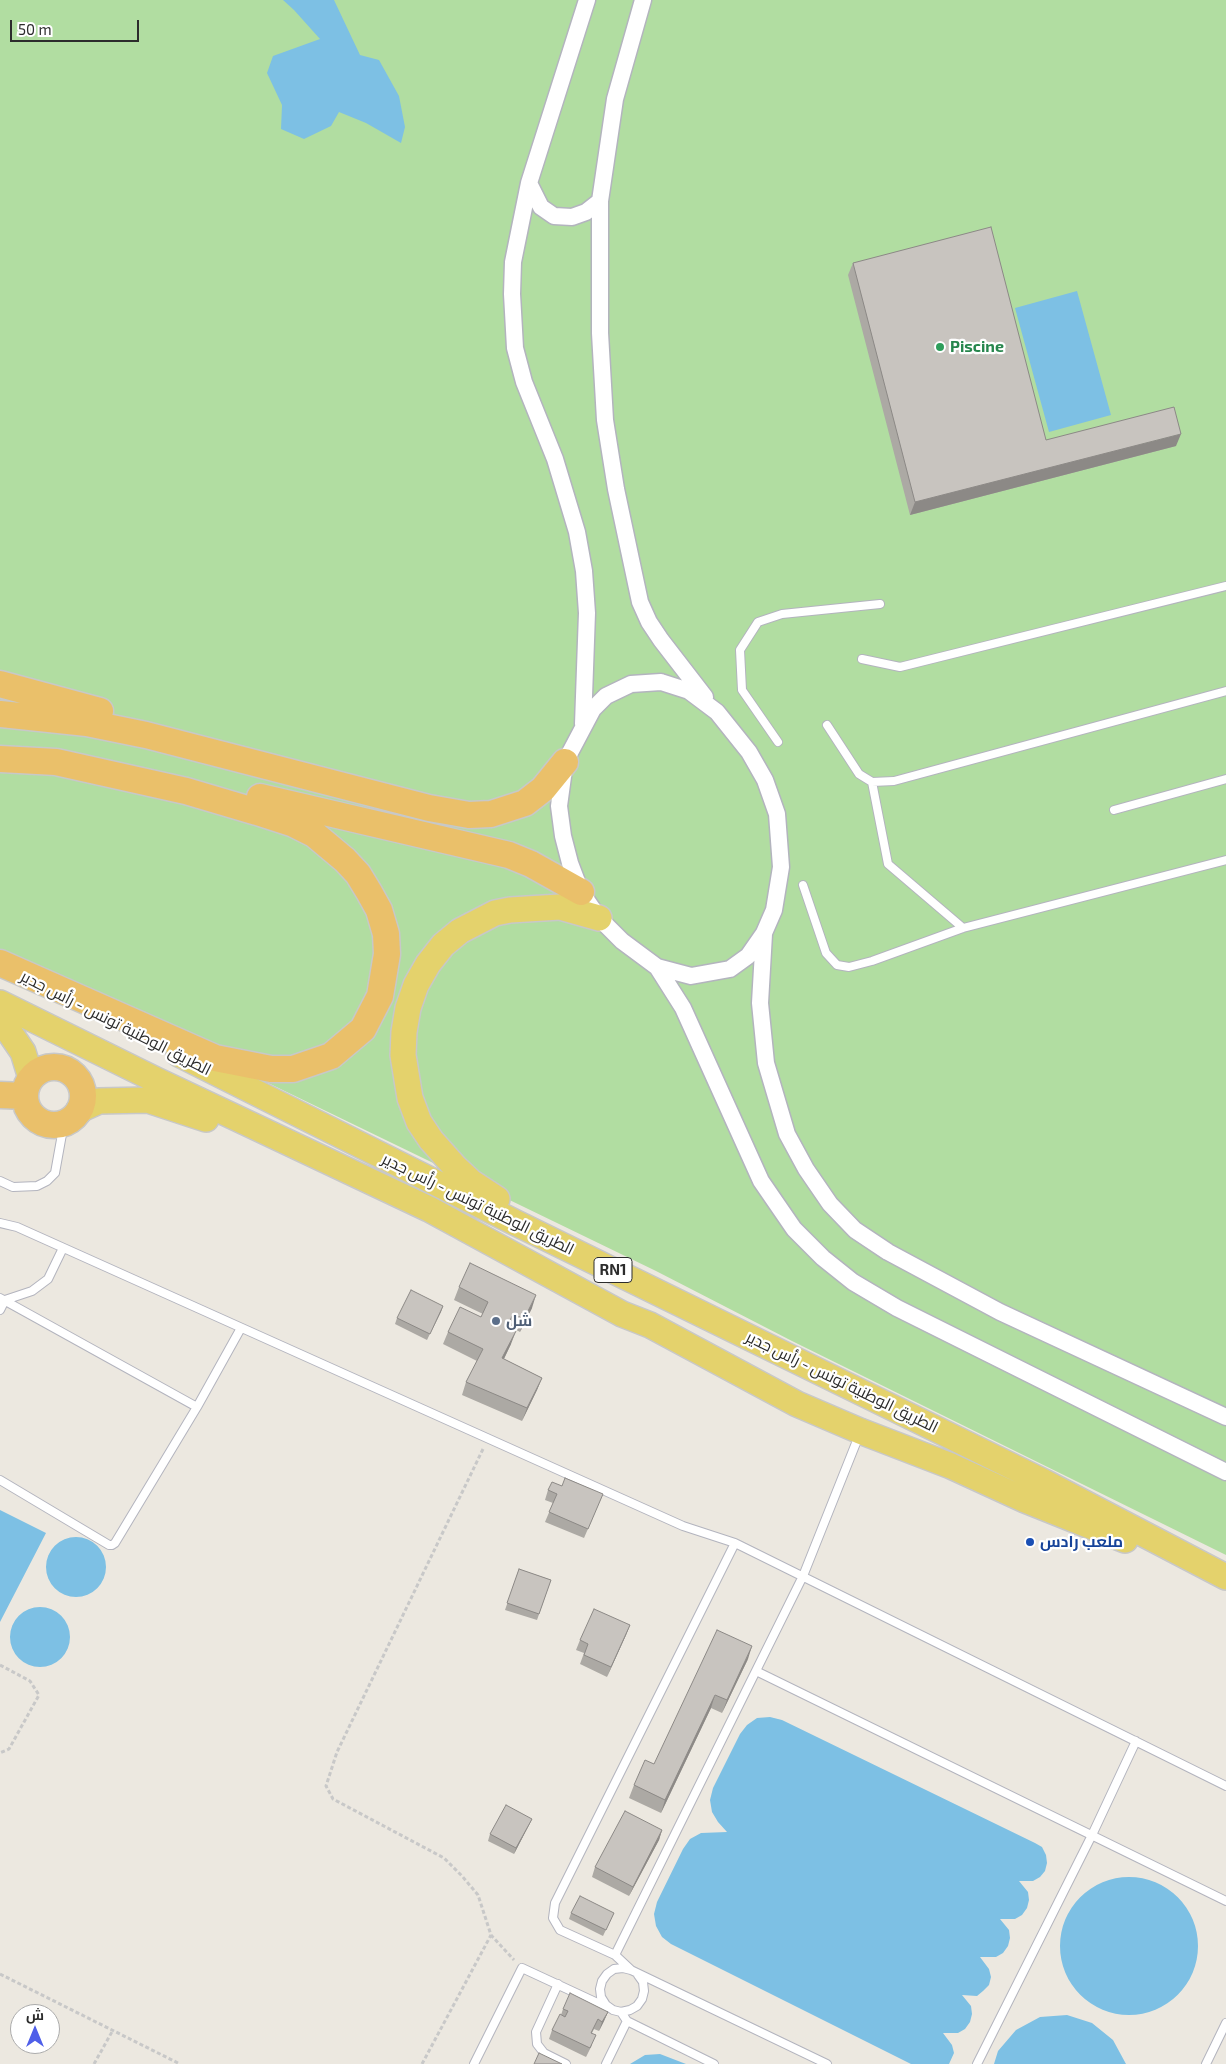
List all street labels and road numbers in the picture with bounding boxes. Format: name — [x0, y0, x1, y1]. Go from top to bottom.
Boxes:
street label: الطريق الوطنية تونس - رأس جدير — [18, 967, 214, 1079]
street label: الطريق الوطنية تونس - رأس جدير — [379, 1149, 577, 1259]
road number: RN1 — [594, 1258, 632, 1282]
street label: الطريق الوطنية تونس - رأس جدير — [743, 1327, 941, 1437]

